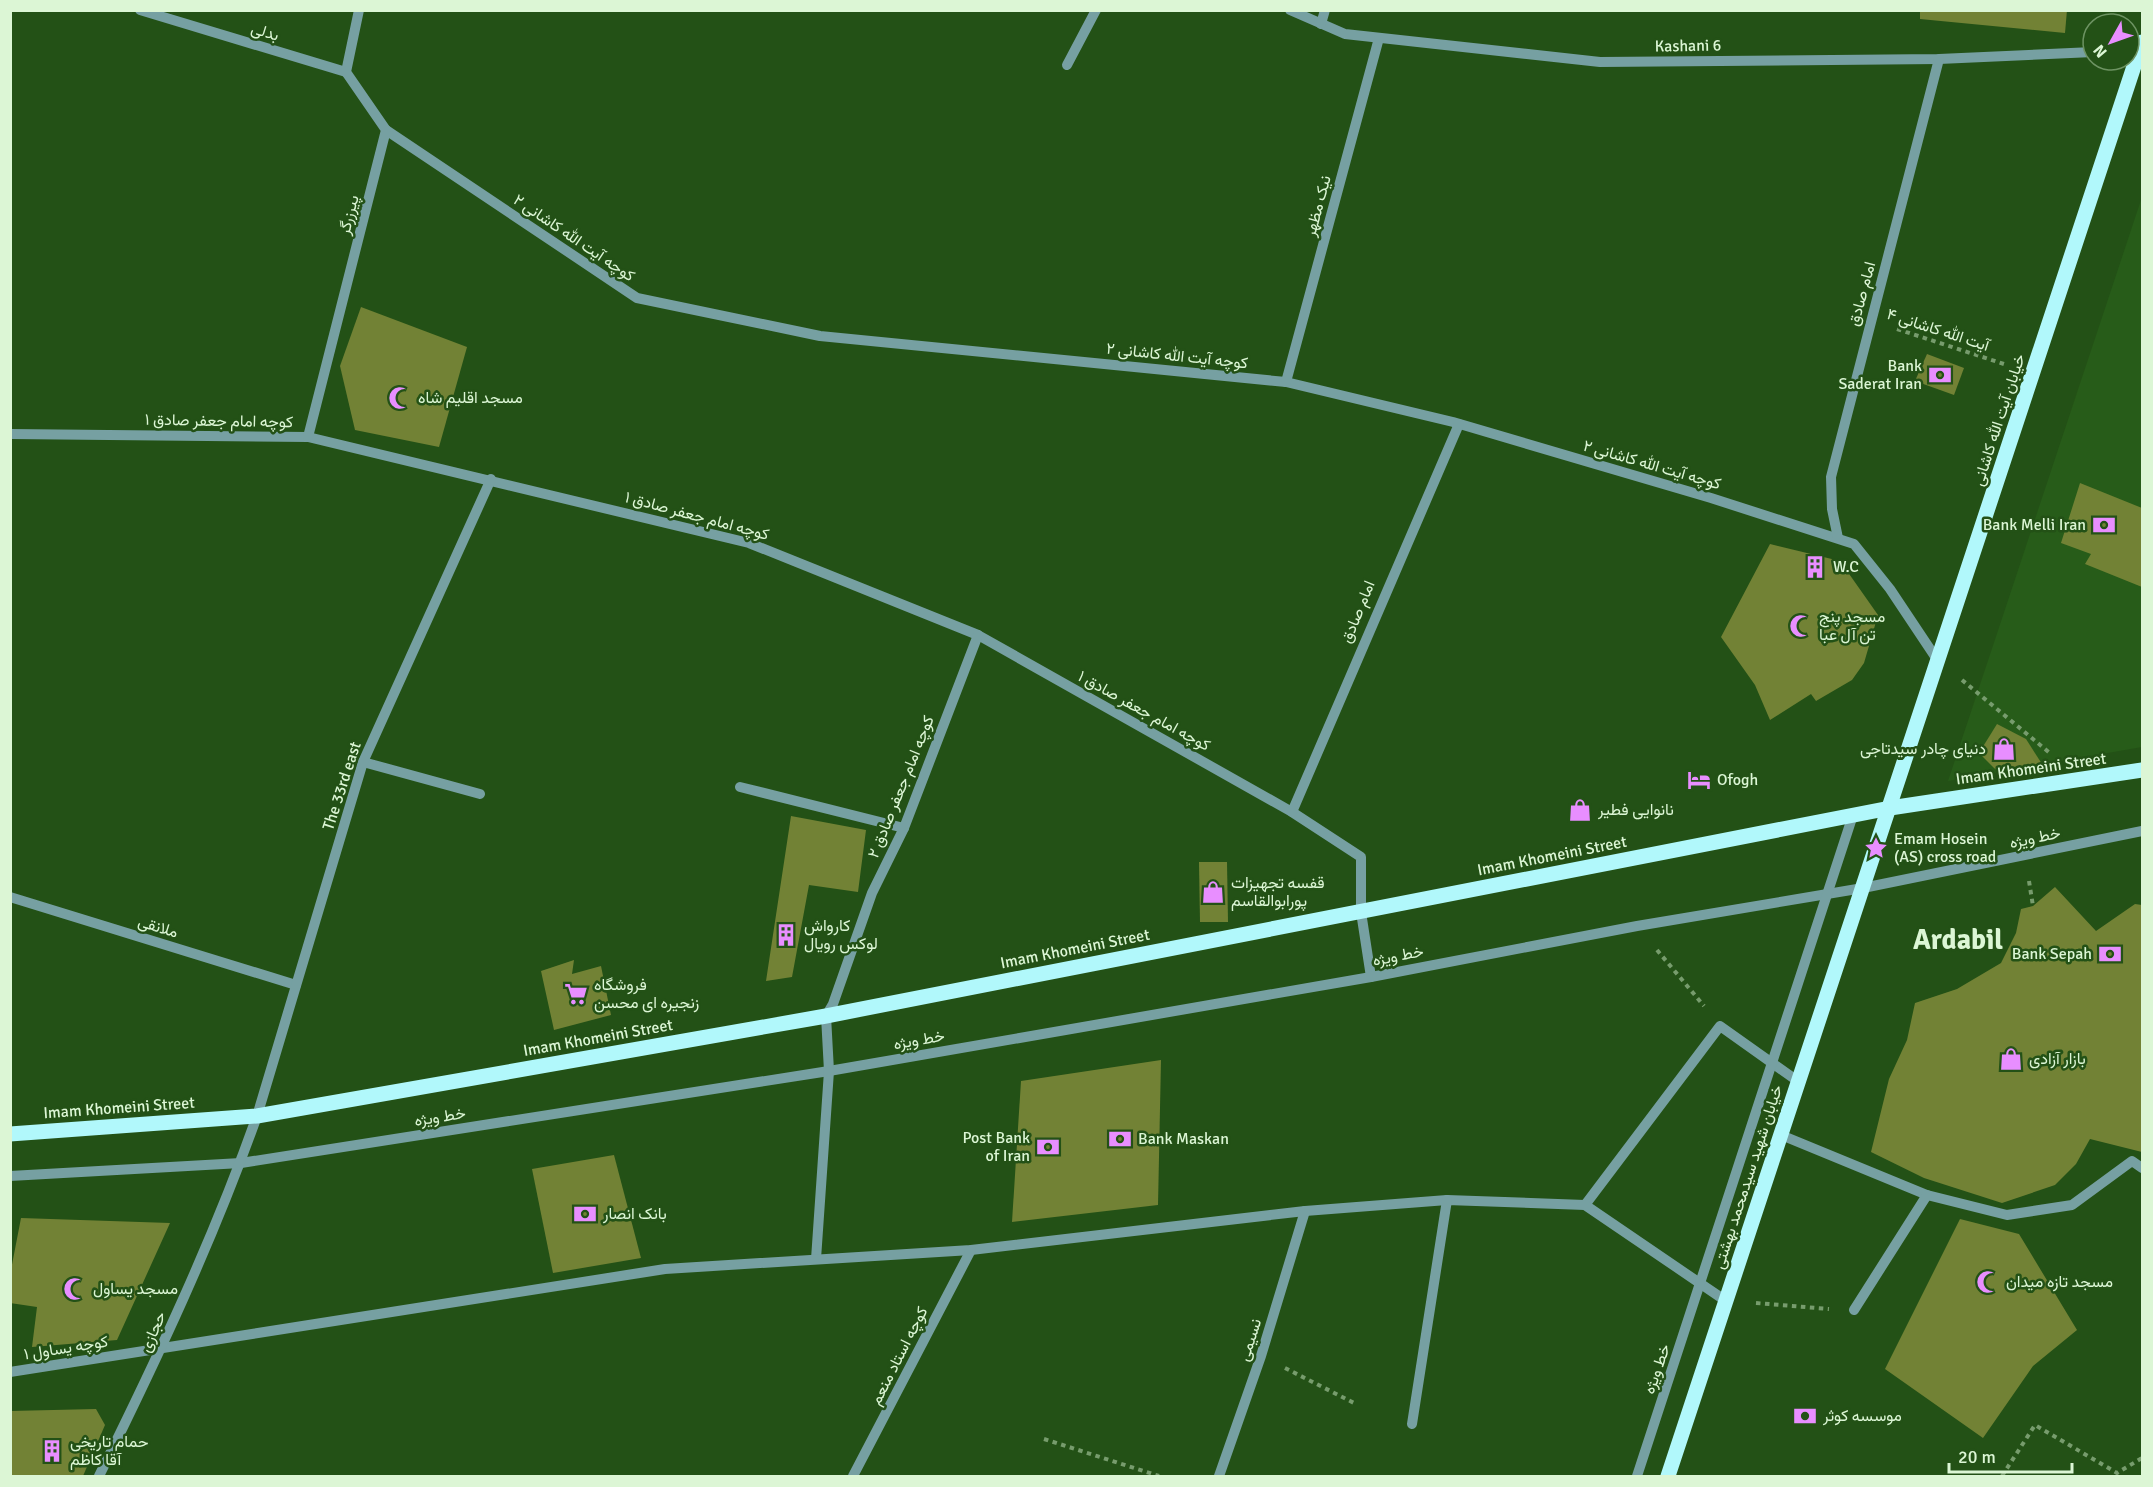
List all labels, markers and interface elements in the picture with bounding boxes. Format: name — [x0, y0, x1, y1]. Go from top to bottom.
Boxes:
north arrow — [2081, 12, 2141, 72]
street label: بدلی — [249, 18, 281, 46]
street label: Kashani 6 — [1654, 35, 1722, 57]
text: N — [2089, 40, 2112, 62]
street label: نیک مظهر — [1300, 173, 1336, 240]
street label: کوچه آیت الله کاشانی ۲ — [509, 190, 639, 287]
street label: پیرزرگر — [334, 193, 365, 238]
street label: امام صادق — [1844, 260, 1880, 328]
street label: آیت الله کاشانی ۴ — [1884, 304, 1993, 356]
street label: کوچه آیت الله کاشانی ۲ — [1105, 339, 1249, 374]
street label: خیابان آیت الله کاشانی — [1968, 351, 2030, 489]
place label: Bank Saderat Iran — [1838, 356, 1922, 394]
bank icon: Bank Saderat Iran — [1927, 362, 1953, 388]
mosque icon: مسجد اقلیم شاه — [387, 385, 413, 411]
place label: مسجد اقلیم شاه — [418, 388, 523, 408]
street label: کوچه امام جعفر صادق ۱ — [145, 410, 293, 433]
street label: کوچه آیت الله کاشانی ۲ — [1581, 436, 1723, 495]
street label: کوچه امام جعفر صادق ۱ — [623, 487, 771, 546]
bank icon: Bank Melli Iran — [2091, 512, 2117, 538]
place label: Bank Melli Iran — [1983, 515, 2086, 535]
building icon: W.C — [1802, 554, 1828, 580]
place label: W.C — [1833, 557, 1859, 577]
street label: امام صادق — [1336, 578, 1380, 646]
place label: مسجد پنج تن آل عبا — [1819, 607, 1885, 645]
mosque icon: مسجد پنج تن آل عبا — [1788, 613, 1814, 639]
street label: کوچه امام جعفر صادق ۱ — [1074, 666, 1214, 757]
street label: کوچه امام جعفر صادق ۲ — [863, 713, 940, 862]
shop icon: دنیای چادر سیدتاجی — [1991, 736, 2017, 762]
street label: The 33rd east — [318, 739, 366, 833]
place label: دنیای چادر سیدتاجی — [1860, 739, 1986, 760]
street label: Imam Khomeini Street — [1954, 748, 2108, 789]
hotel icon: Ofogh — [1686, 767, 1712, 793]
place label: Ofogh — [1717, 770, 1758, 790]
shop icon: نانوایی فطیر — [1567, 797, 1593, 823]
place label: نانوایی فطیر — [1597, 800, 1674, 820]
street label: خط ویژه — [2008, 823, 2063, 853]
place label: Emam Hosein (AS) cross road — [1894, 829, 1996, 867]
street label: Imam Khomeini Street — [1476, 832, 1629, 880]
place icon: Emam Hosein (AS) cross road — [1863, 835, 1889, 861]
place label: قفسه تجهیزات پورابوالقاسم — [1231, 873, 1325, 912]
shop icon: قفسه تجهیزات پورابوالقاسم — [1200, 879, 1226, 905]
street label: ملانقی — [135, 911, 181, 943]
place label: کارواش لوکس رویال — [804, 916, 878, 954]
building icon: کارواش لوکس رویال — [773, 922, 799, 948]
district label: Ardabil — [1913, 923, 2003, 957]
street label: Imam Khomeini Street — [999, 925, 1152, 973]
street label: خط ویژه — [1371, 941, 1425, 971]
bank icon: Bank Sepah — [2097, 941, 2123, 967]
place label: Bank Sepah — [2012, 944, 2092, 964]
place label: فروشگاه زنجیره ای محسن — [594, 975, 699, 1013]
supermarket icon: فروشگاه زنجیره ای محسن — [563, 981, 589, 1007]
street label: Imam Khomeini Street — [522, 1015, 675, 1061]
street label: خط ویژه — [892, 1026, 946, 1054]
shop icon: بازار آزادی — [1998, 1046, 2024, 1072]
place label: بازار آزادی — [2029, 1049, 2086, 1069]
street label: خیابان شهید سیدمحمد بهشتی — [1709, 1082, 1787, 1272]
street label: Imam Khomeini Street — [43, 1093, 196, 1123]
street label: خط ویژه — [413, 1103, 467, 1131]
bank icon: Bank Maskan — [1107, 1126, 1133, 1152]
place label: Post Bank of Iran — [962, 1128, 1030, 1166]
place label: Bank Maskan — [1138, 1129, 1229, 1149]
bank icon: Post Bank of Iran — [1035, 1134, 1061, 1160]
bank icon: بانک انصار — [572, 1201, 598, 1227]
place label: بانک انصار — [602, 1204, 667, 1224]
mosque icon: مسجد تازه میدان — [1975, 1269, 2001, 1295]
place label: مسجد تازه میدان — [2006, 1272, 2113, 1292]
mosque icon: مسجد یساول — [62, 1276, 88, 1302]
place label: مسجد یساول — [93, 1279, 178, 1299]
street label: کوچه استاد منعم — [866, 1303, 933, 1409]
street label: حجازی — [135, 1308, 171, 1356]
street label: نسیمی — [1234, 1316, 1266, 1364]
street label: کوچه یساول ۱ — [22, 1331, 110, 1366]
street label: خط ویژه — [1639, 1341, 1675, 1397]
bank icon: موسسه کوثر — [1792, 1403, 1818, 1429]
place label: موسسه کوثر — [1822, 1406, 1902, 1426]
place label: حمام تاریخی آقا کاظم — [70, 1432, 149, 1470]
scale bar — [1949, 1436, 2072, 1474]
building icon: حمام تاریخی آقا کاظم — [39, 1438, 65, 1464]
text: 20 m — [1958, 1446, 1996, 1468]

